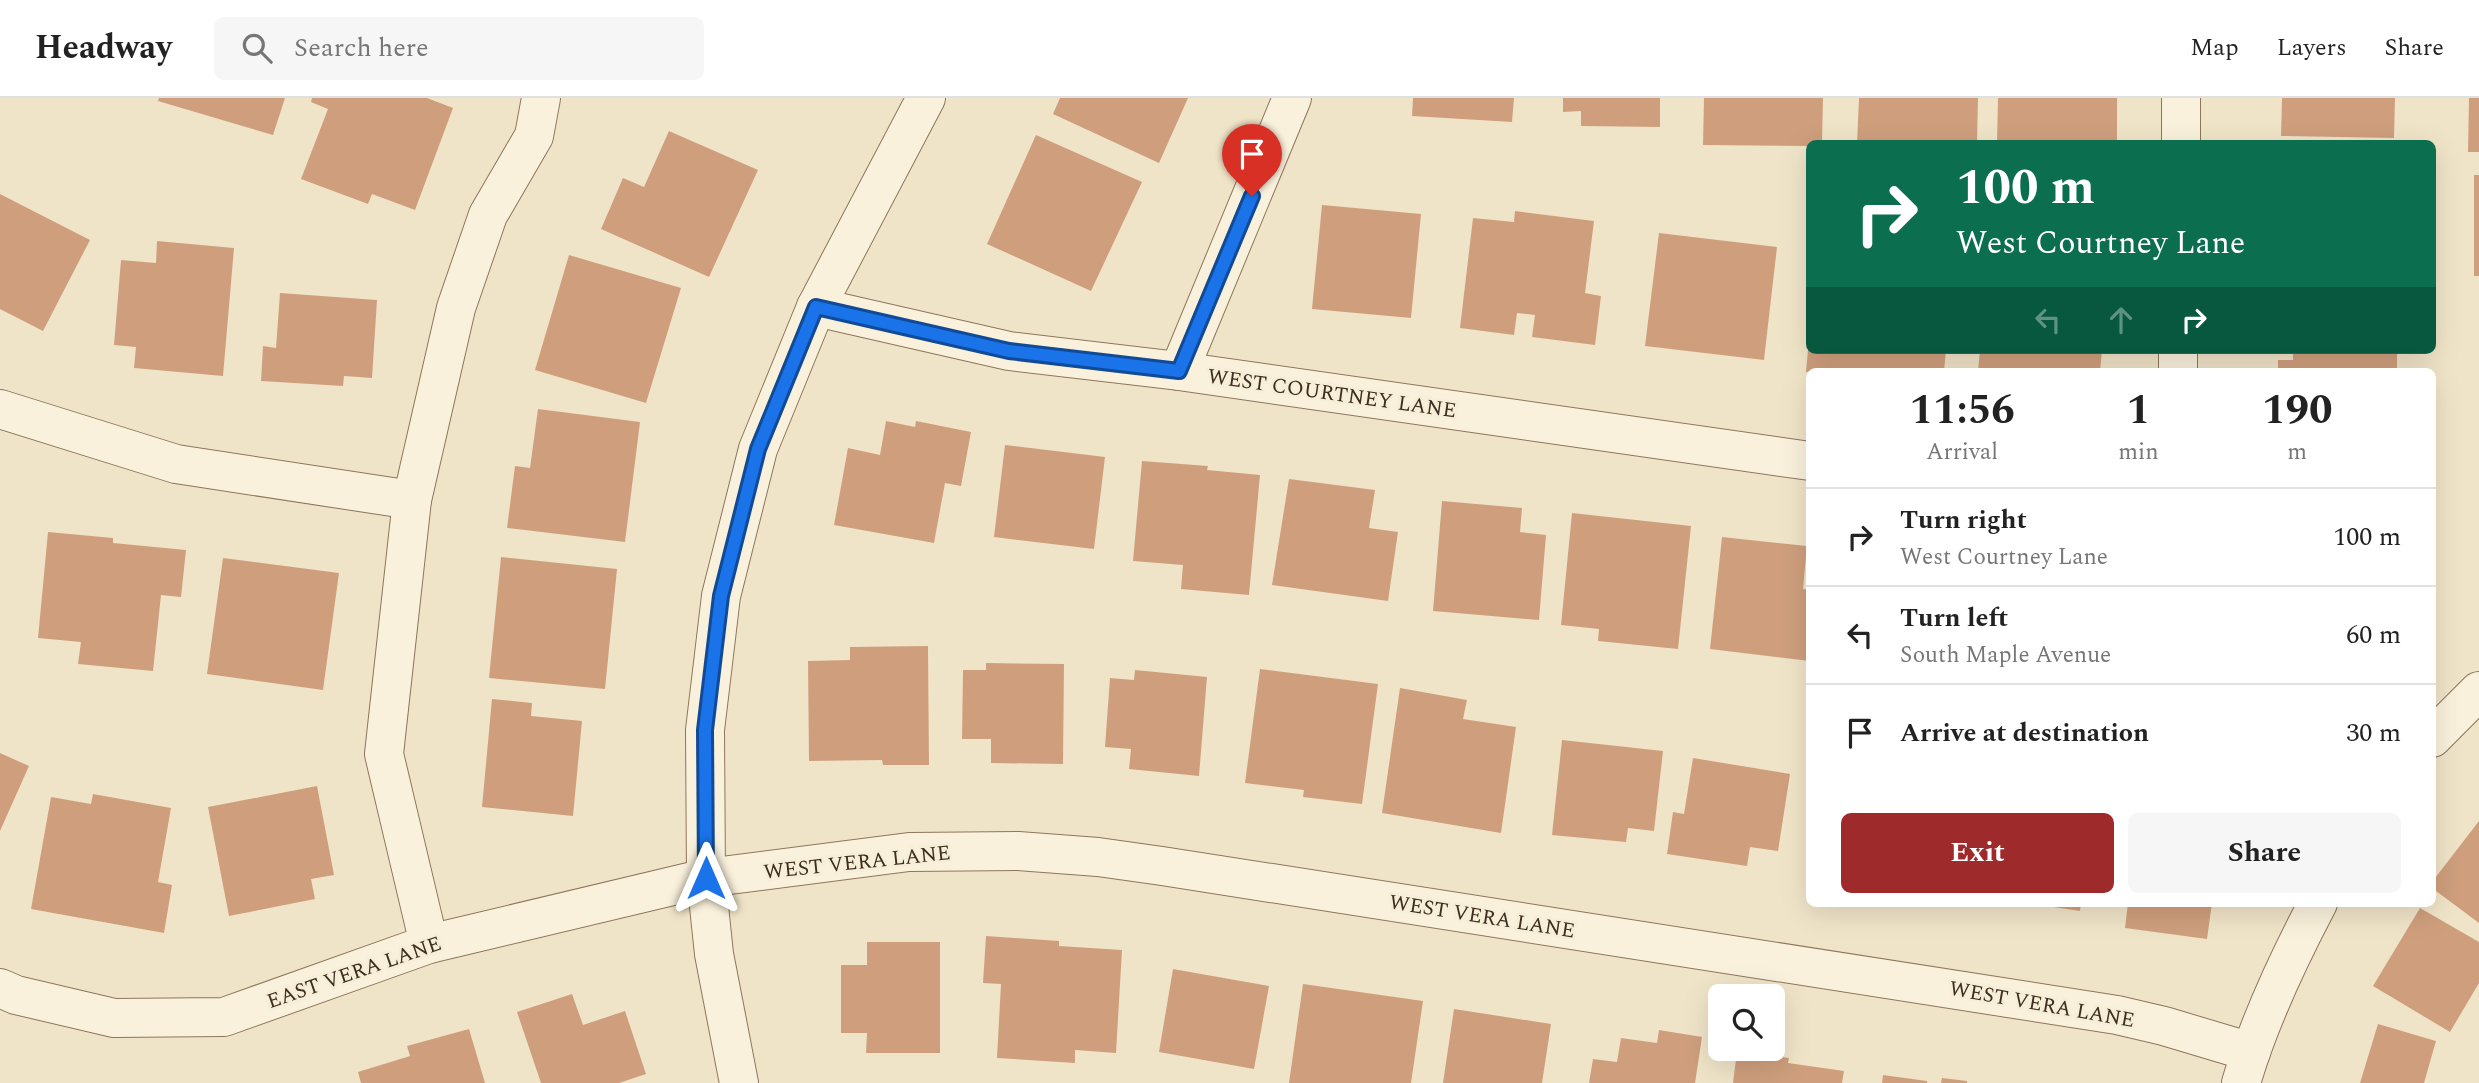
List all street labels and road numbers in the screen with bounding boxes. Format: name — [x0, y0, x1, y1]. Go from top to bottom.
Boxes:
street label: WEST COURTNEY LANE — [1205, 361, 1458, 427]
street label: WEST VERA LANE — [762, 837, 952, 889]
street label: WEST VERA LANE — [1387, 886, 1577, 947]
street label: EAST VERA LANE — [263, 928, 446, 1018]
street label: WEST VERA LANE — [1947, 973, 2137, 1037]

